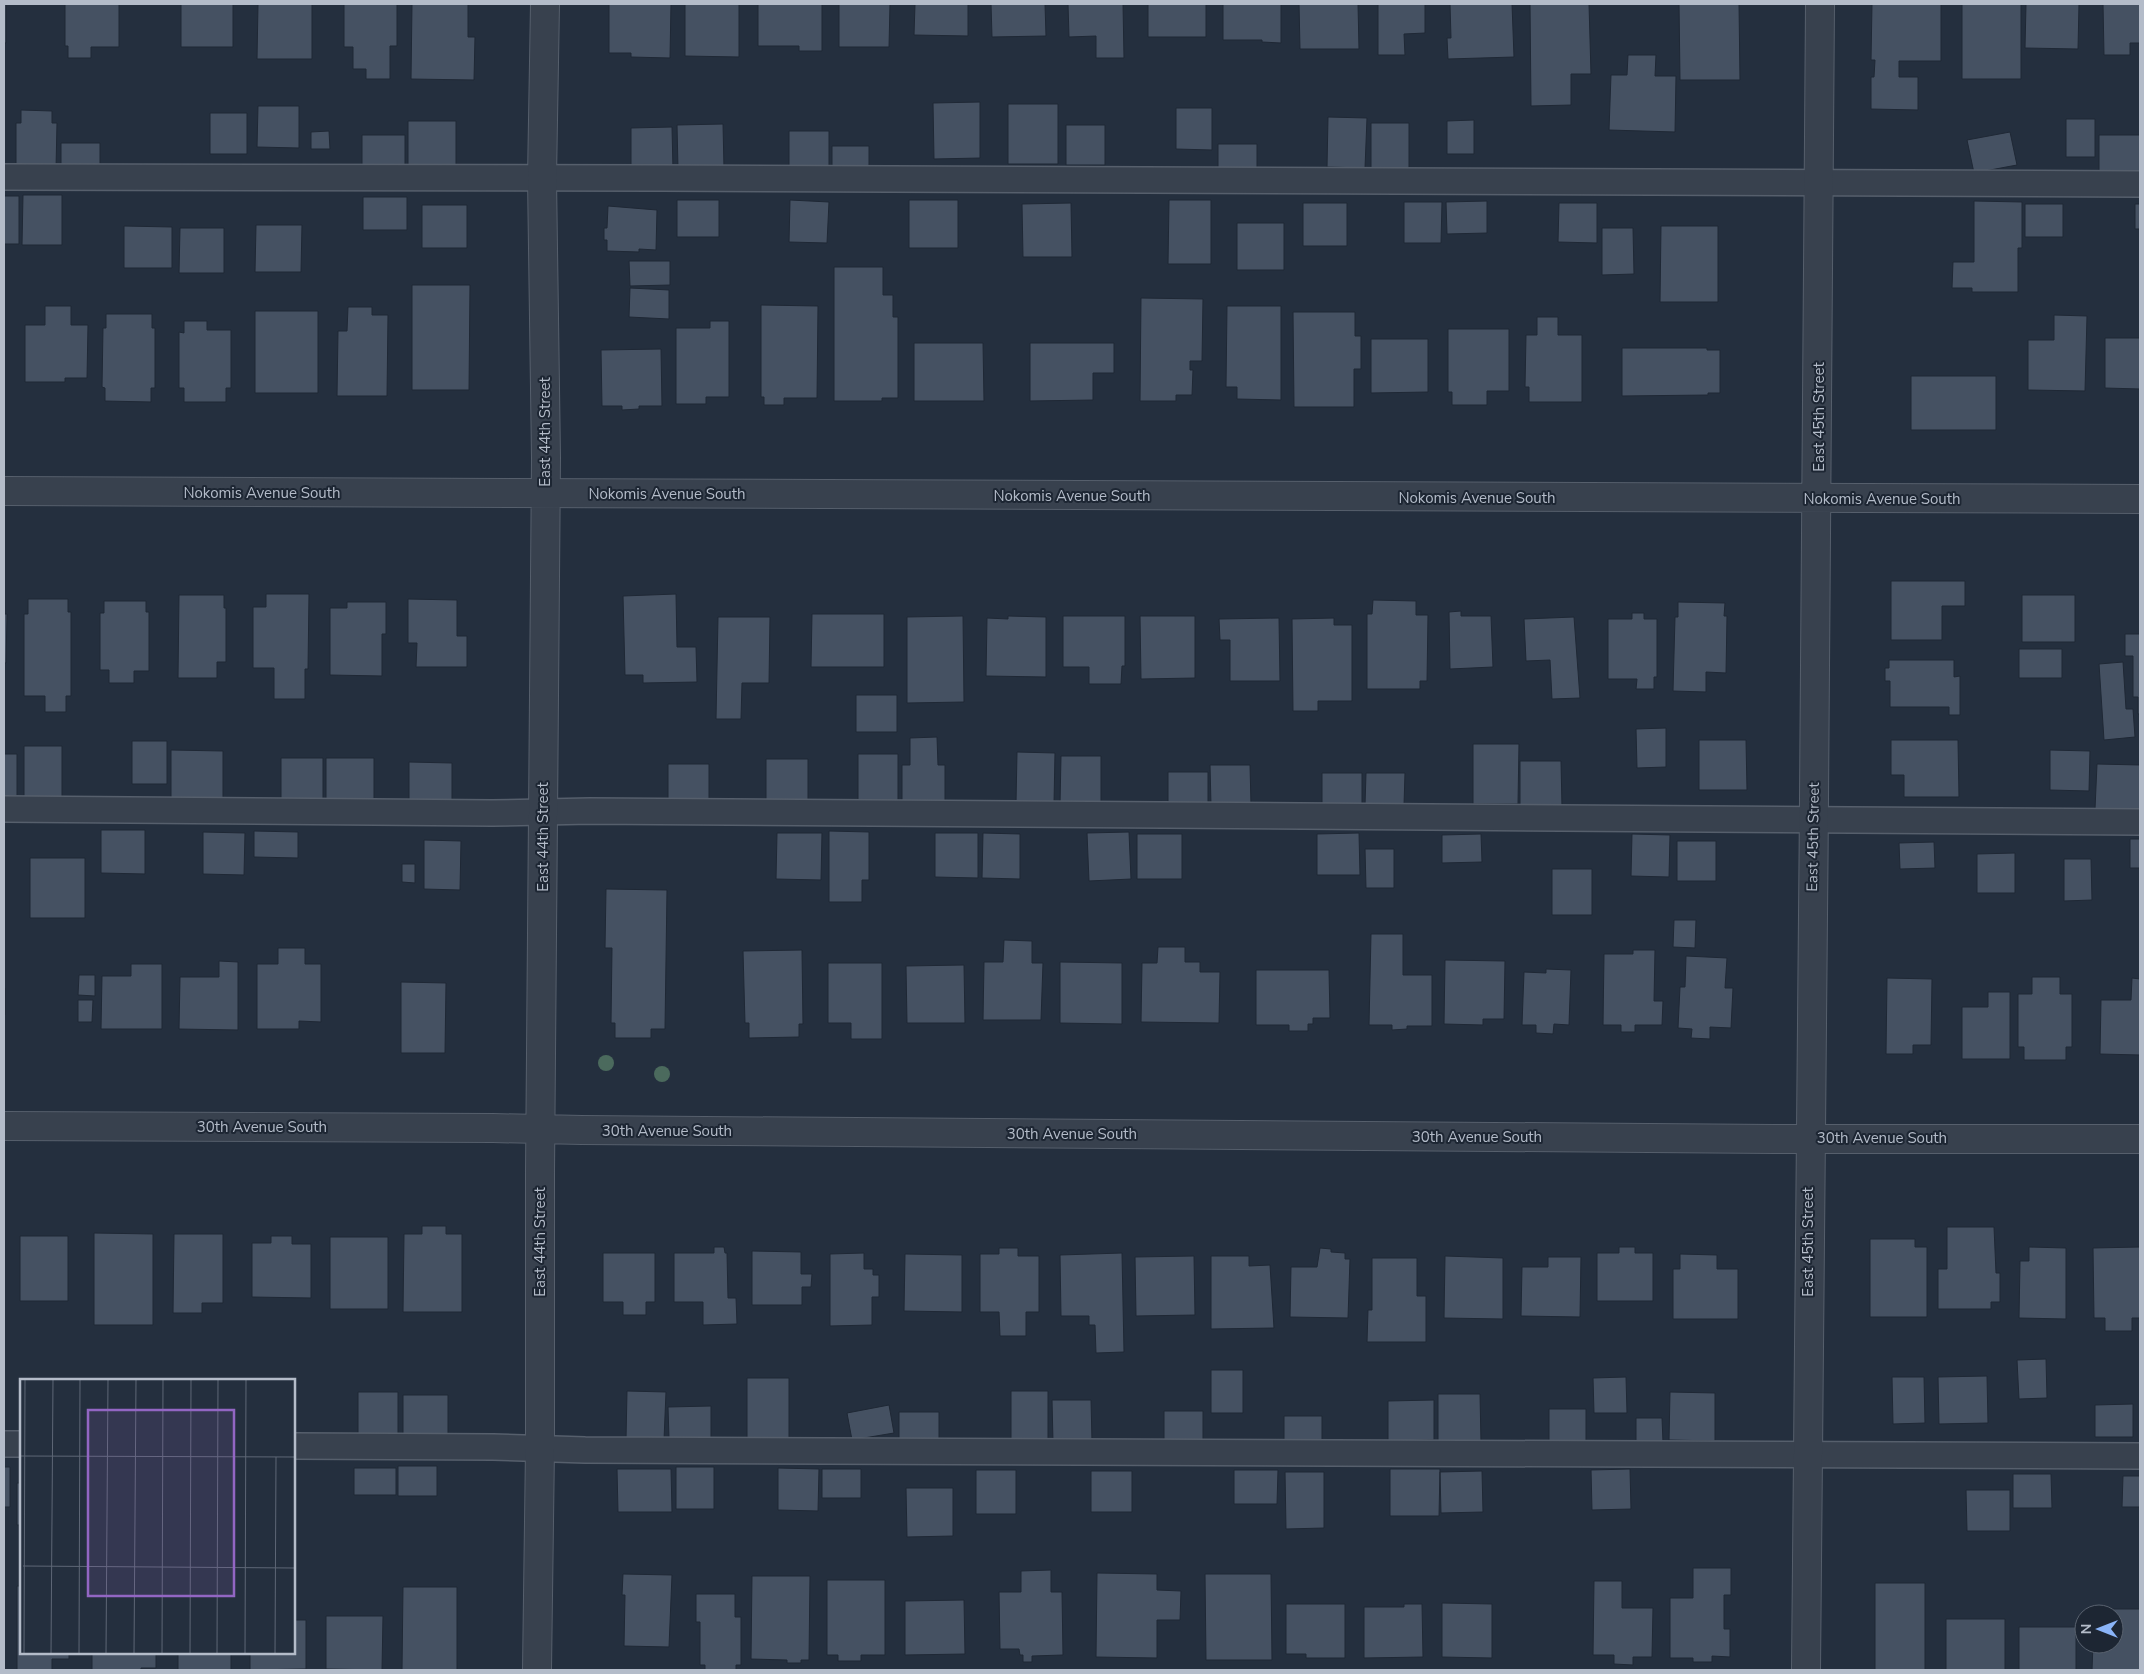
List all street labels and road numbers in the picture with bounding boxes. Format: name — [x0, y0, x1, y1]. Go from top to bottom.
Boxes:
street label: East 45th Street — [1809, 362, 1829, 472]
street label: East 44th Street — [535, 377, 555, 487]
street label: Nokomis Avenue South — [183, 483, 341, 503]
street label: Nokomis Avenue South — [588, 484, 746, 504]
street label: Nokomis Avenue South — [993, 486, 1151, 506]
street label: Nokomis Avenue South — [1398, 488, 1556, 508]
street label: Nokomis Avenue South — [1803, 489, 1961, 509]
street label: East 45th Street — [1802, 781, 1824, 892]
street label: East 44th Street — [533, 782, 553, 892]
street label: 30th Avenue South — [197, 1117, 327, 1137]
street label: 30th Avenue South — [602, 1121, 732, 1141]
street label: 30th Avenue South — [1007, 1124, 1137, 1144]
street label: 30th Avenue South — [1412, 1127, 1542, 1147]
street label: 30th Avenue South — [1817, 1128, 1947, 1148]
street label: East 44th Street — [530, 1187, 550, 1297]
street label: East 45th Street — [1798, 1187, 1818, 1297]

